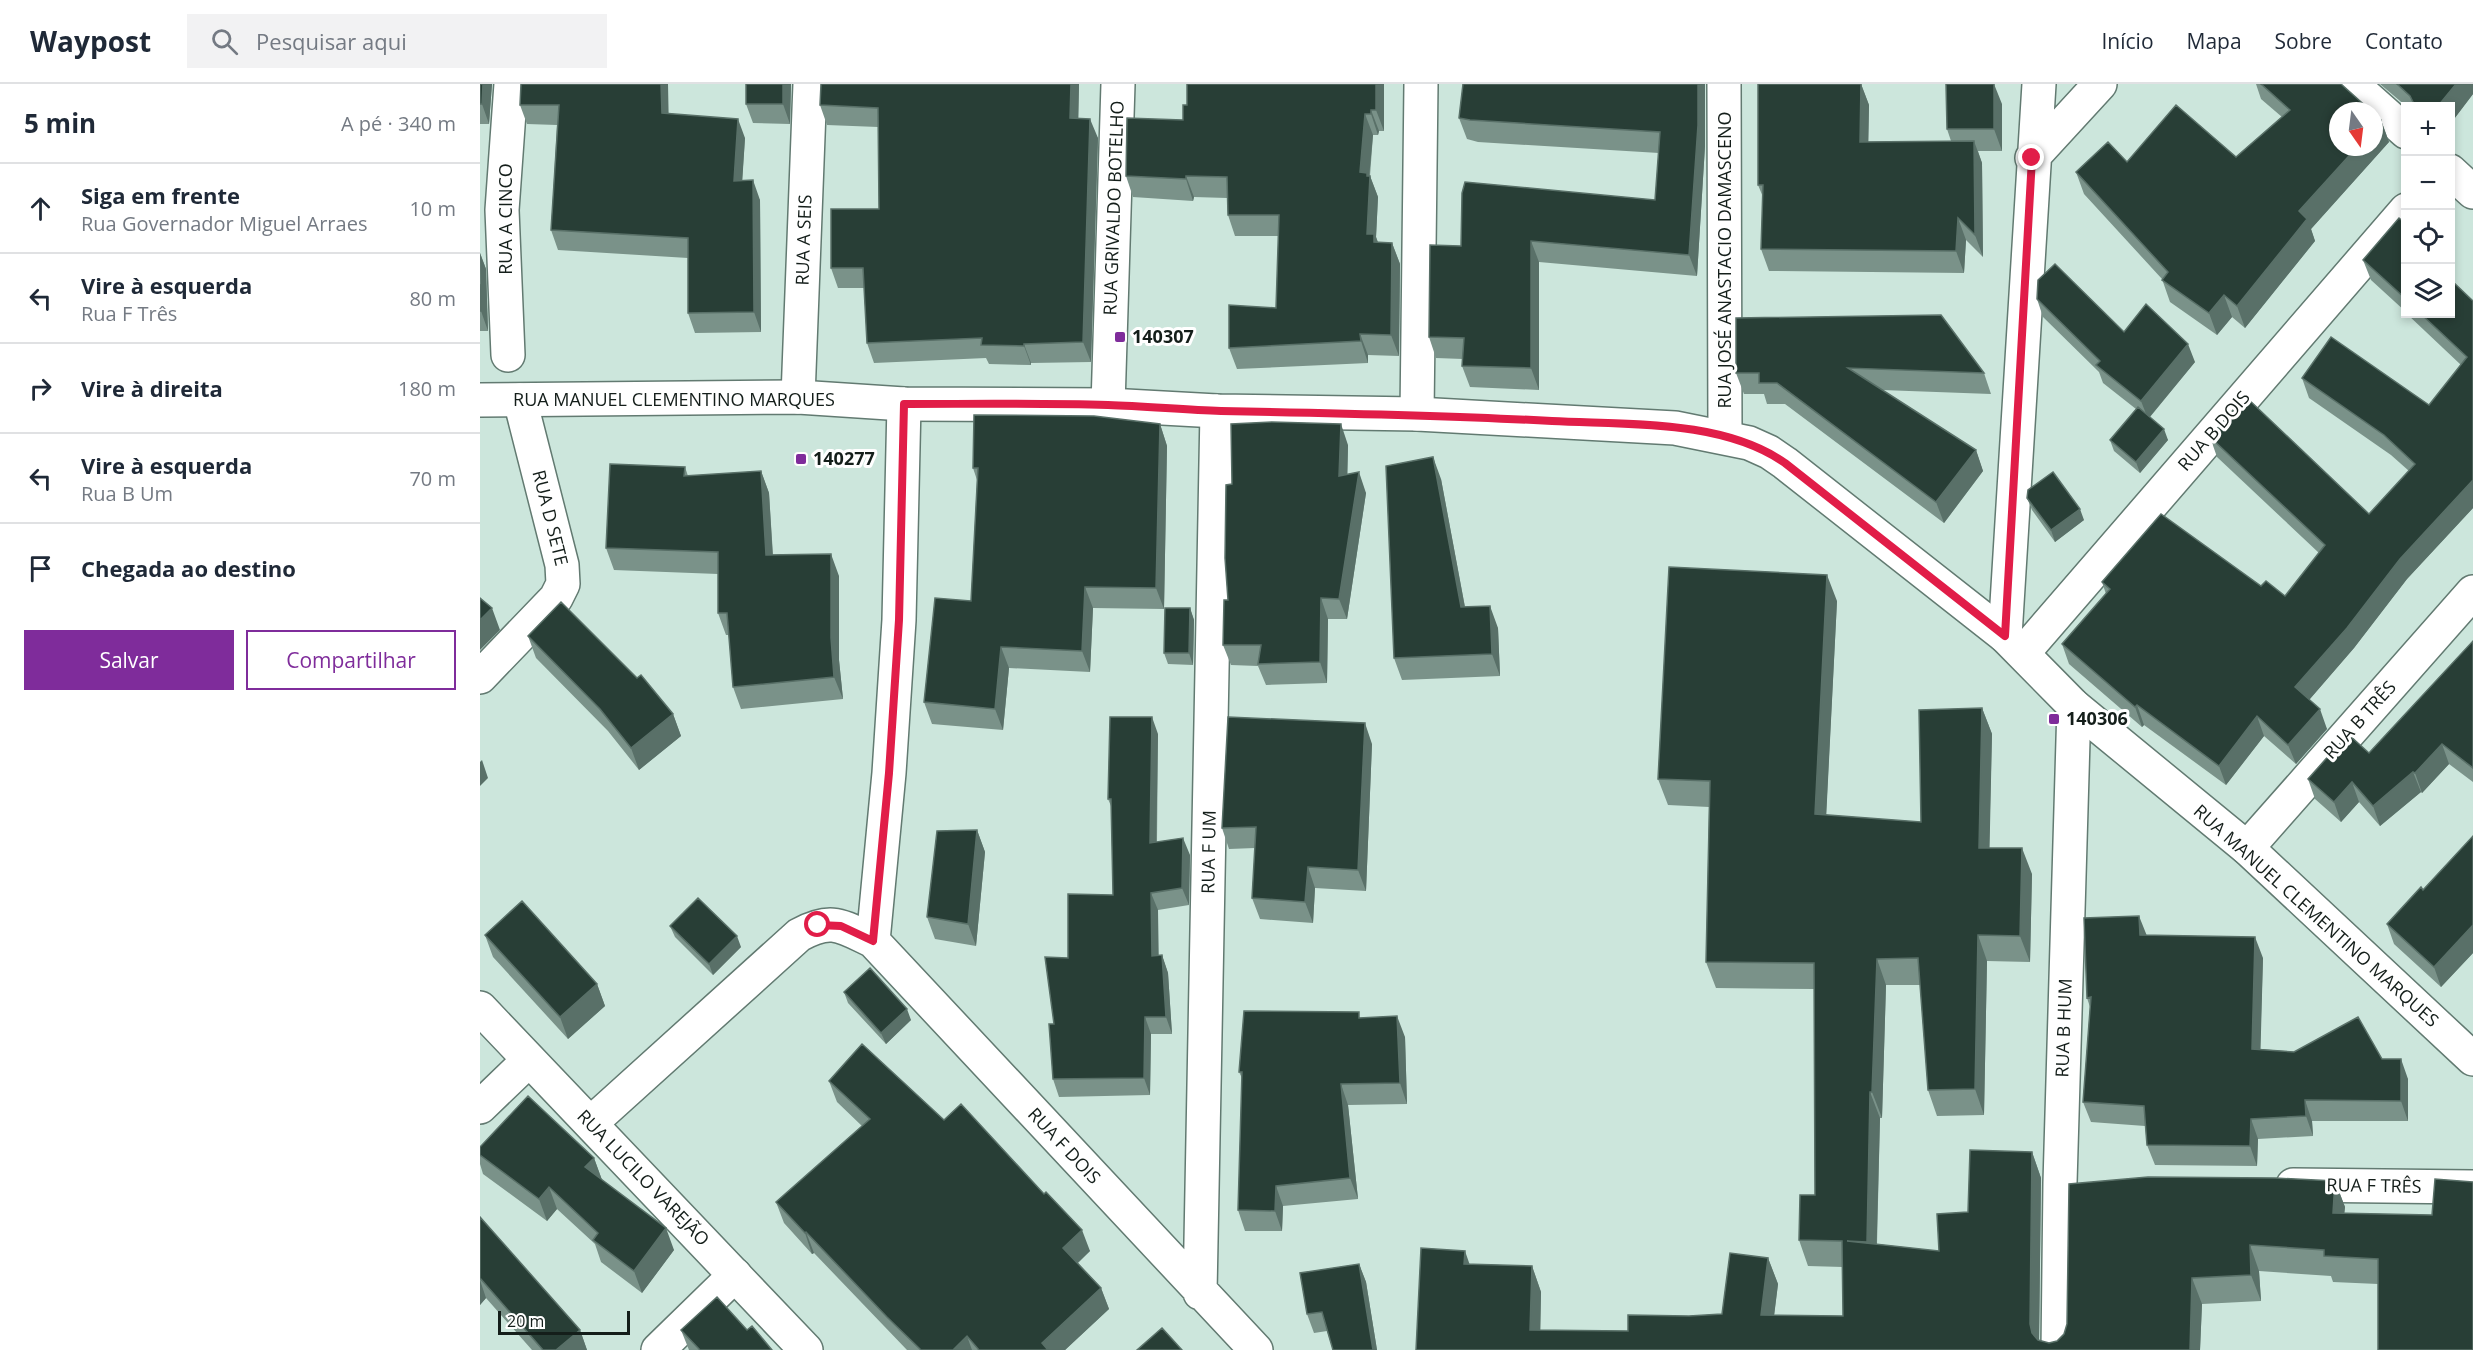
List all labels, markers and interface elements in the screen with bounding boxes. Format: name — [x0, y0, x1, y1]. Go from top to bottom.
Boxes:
search box — [187, 14, 607, 68]
text: Waypost — [30, 22, 151, 60]
icon: search — [208, 25, 241, 58]
text: Pesquisar aqui — [256, 26, 407, 56]
text: Início — [2101, 27, 2154, 55]
text: Mapa — [2187, 27, 2242, 55]
text: Sobre — [2275, 27, 2332, 55]
text: Contato — [2365, 27, 2443, 55]
street label: RUA GRIVALDO BOTELHO — [1097, 100, 1129, 316]
north arrow — [2329, 102, 2383, 156]
map controls — [2401, 102, 2455, 318]
button: + — [2401, 102, 2455, 156]
text: 5 min — [24, 105, 96, 141]
text: A pé · 340 m — [341, 110, 456, 137]
street label: RUA JOSÉ ANASTACIO DAMASCENO — [1712, 112, 1736, 408]
route end — [2018, 144, 2044, 170]
button: − — [2401, 156, 2455, 210]
street label: RUA A CINCO — [493, 163, 517, 275]
text: Siga em frente — [81, 180, 240, 210]
icon: ahead — [24, 192, 57, 225]
street label: RUA A SEIS — [789, 194, 817, 286]
text: 10 m — [409, 195, 456, 222]
text: Rua Governador Miguel Arraes — [81, 210, 367, 237]
button: locate — [2401, 210, 2455, 264]
button: layers — [2401, 264, 2455, 318]
text: Vire à esquerda — [81, 270, 252, 300]
icon: left — [24, 282, 57, 315]
text: 80 m — [409, 285, 456, 312]
text: Rua F Três — [81, 300, 177, 327]
place label: 140307 — [1132, 324, 1194, 348]
marker: 140307 — [1113, 330, 1127, 344]
icon: right — [24, 372, 57, 405]
text: Vire à direita — [81, 373, 223, 403]
text: 180 m — [398, 375, 456, 402]
street label: RUA B DOIS — [2172, 385, 2255, 475]
street label: RUA MANUEL CLEMENTINO MARQUES — [513, 387, 835, 411]
place label: 140277 — [813, 446, 875, 470]
text: Vire à esquerda — [81, 450, 252, 480]
marker: 140277 — [794, 452, 808, 466]
icon: left — [24, 462, 57, 495]
text: 70 m — [409, 465, 456, 492]
street label: RUA D SETE — [527, 467, 574, 568]
text: Rua B Um — [81, 480, 173, 507]
icon: arrive — [24, 552, 57, 585]
text: Chegada ao destino — [81, 553, 296, 583]
button: Salvar — [24, 630, 234, 690]
button: Compartilhar — [246, 630, 456, 690]
street label: RUA B TRÊS — [2318, 675, 2401, 764]
place label: 140306 — [2066, 706, 2128, 730]
marker: 140306 — [2047, 712, 2061, 726]
street label: RUA MANUEL CLEMENTINO MARQUES — [2189, 799, 2444, 1032]
street label: RUA F UM — [1195, 810, 1221, 894]
route start — [804, 911, 830, 937]
street label: RUA B HUM — [2049, 978, 2077, 1078]
street label: RUA F DOIS — [1023, 1102, 1106, 1189]
street label: RUA LUCILO VAREJÃO — [572, 1104, 715, 1251]
street label: RUA F TRÊS — [2326, 1172, 2422, 1198]
scale bar — [498, 1308, 630, 1336]
text: 20 m — [507, 1310, 544, 1332]

